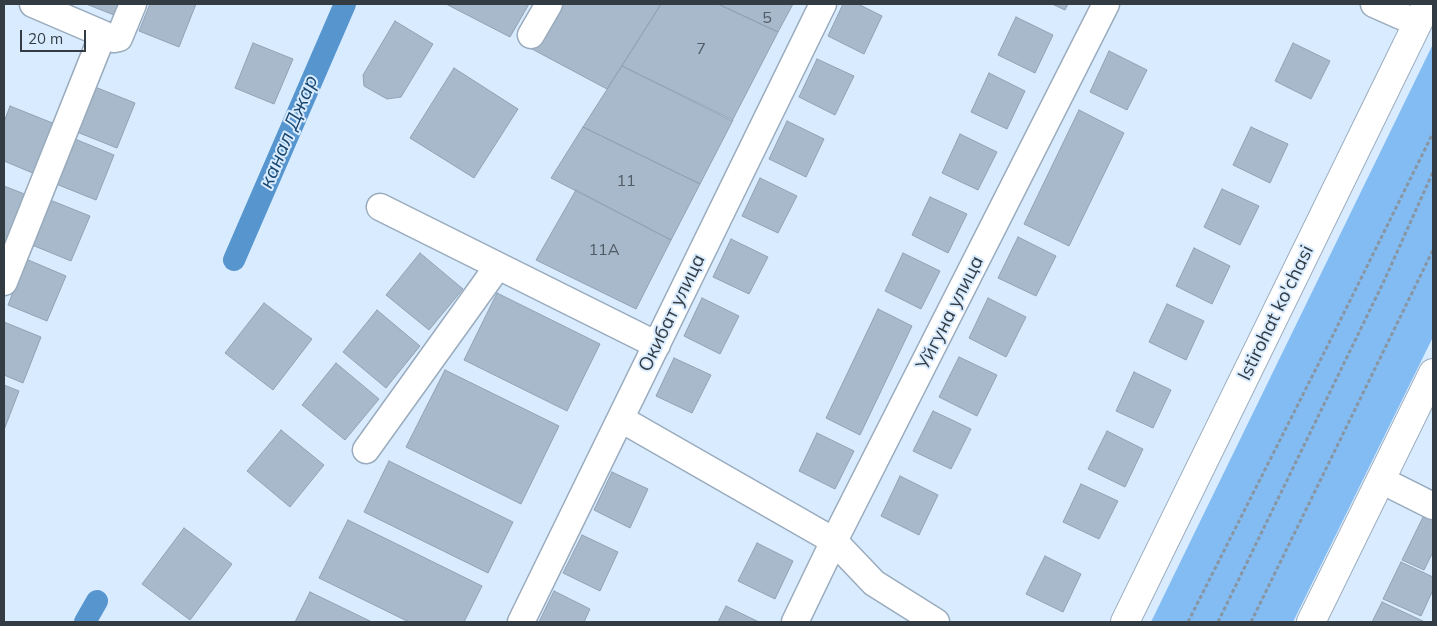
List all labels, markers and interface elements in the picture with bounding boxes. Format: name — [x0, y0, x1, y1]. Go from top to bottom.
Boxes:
house number: 5 — [762, 8, 772, 28]
scale bar — [22, 20, 89, 52]
text: 20 m — [28, 29, 63, 48]
house number: 7 — [696, 39, 706, 59]
water label: канал Джар — [254, 72, 324, 192]
house number: 11 — [616, 171, 636, 191]
house number: 11A — [589, 240, 619, 260]
street label: Istirohat ko'chasi — [1233, 242, 1319, 384]
street label: Окибат улица — [634, 251, 710, 375]
street label: Уйгуна улица — [911, 252, 989, 374]

